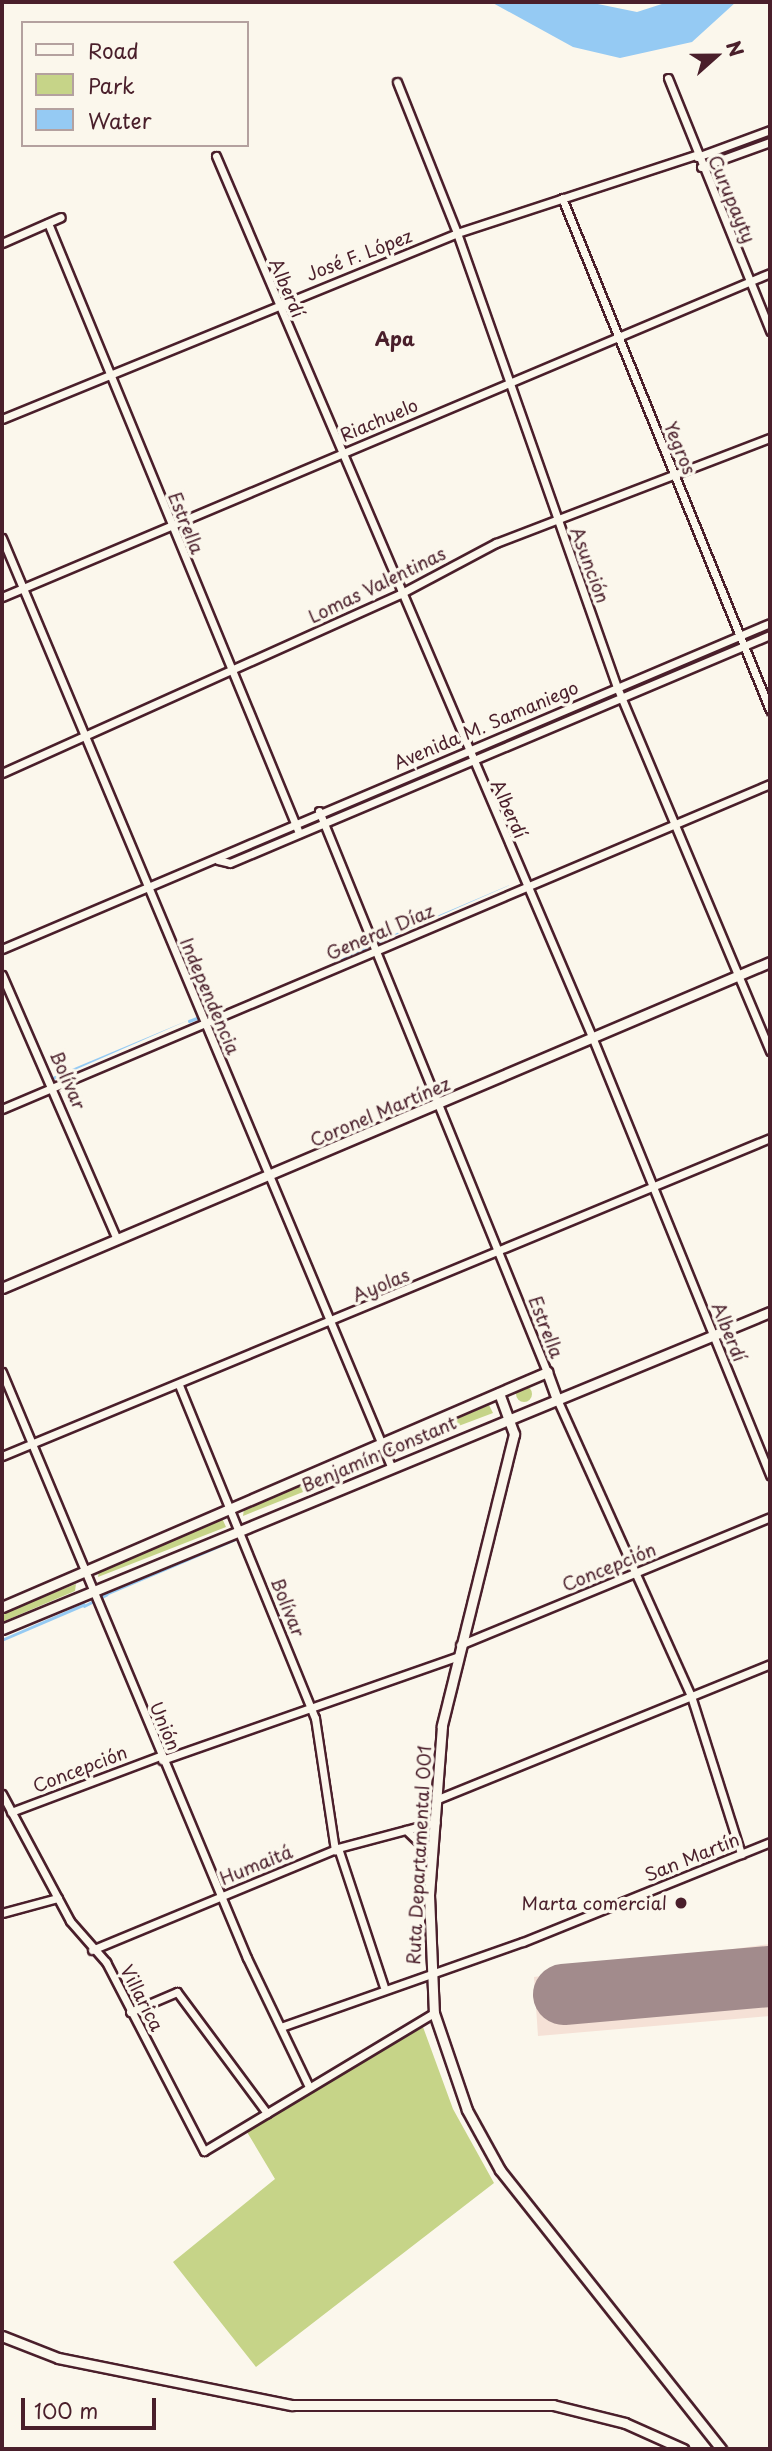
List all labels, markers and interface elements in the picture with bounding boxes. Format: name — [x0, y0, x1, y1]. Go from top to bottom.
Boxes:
legend — [21, 21, 248, 147]
north arrow — [681, 21, 751, 91]
text: Road — [88, 34, 139, 66]
text: N — [720, 36, 751, 61]
text: Park — [88, 69, 135, 101]
text: Water — [88, 104, 151, 136]
street label: Curupayty — [704, 152, 760, 246]
street label: José F. López — [303, 225, 415, 285]
street label: Alberdí — [265, 255, 309, 321]
district label: Apa — [375, 328, 415, 350]
street label: Riachuelo — [337, 394, 421, 446]
street label: Yegros — [660, 418, 700, 478]
street label: Estrella — [164, 489, 208, 557]
street label: Asunción — [566, 524, 614, 606]
street label: Lomas Valentinas — [305, 542, 449, 628]
street label: Avenida M. Samaniego — [390, 676, 582, 774]
street label: Alberdí — [487, 776, 531, 842]
street label: General Díaz — [323, 900, 437, 964]
street label: Independencia — [176, 934, 244, 1058]
street label: Bolívar — [46, 1047, 90, 1113]
street label: Coronel Martínez — [306, 1073, 454, 1151]
street label: Ayolas — [349, 1264, 413, 1306]
street label: Estrella — [524, 1293, 568, 1361]
street label: Alberdí — [707, 1299, 751, 1365]
street label: Benjamín Constant — [298, 1412, 460, 1496]
street label: Concepción — [559, 1538, 659, 1596]
street label: Bolívar — [266, 1574, 310, 1640]
street label: Unión — [145, 1698, 185, 1754]
street label: Concepción — [30, 1741, 130, 1797]
street label: Ruta Departamental 001 — [402, 1744, 436, 1966]
street label: San Martín — [642, 1828, 742, 1886]
street label: Humaitá — [217, 1841, 295, 1889]
place label: Marta comercial — [522, 1892, 667, 1914]
marker: Marta comercial — [673, 1895, 689, 1911]
street label: Villarica — [116, 1961, 168, 2035]
scale bar — [24, 2384, 159, 2428]
text: 100 m — [34, 2394, 98, 2426]

